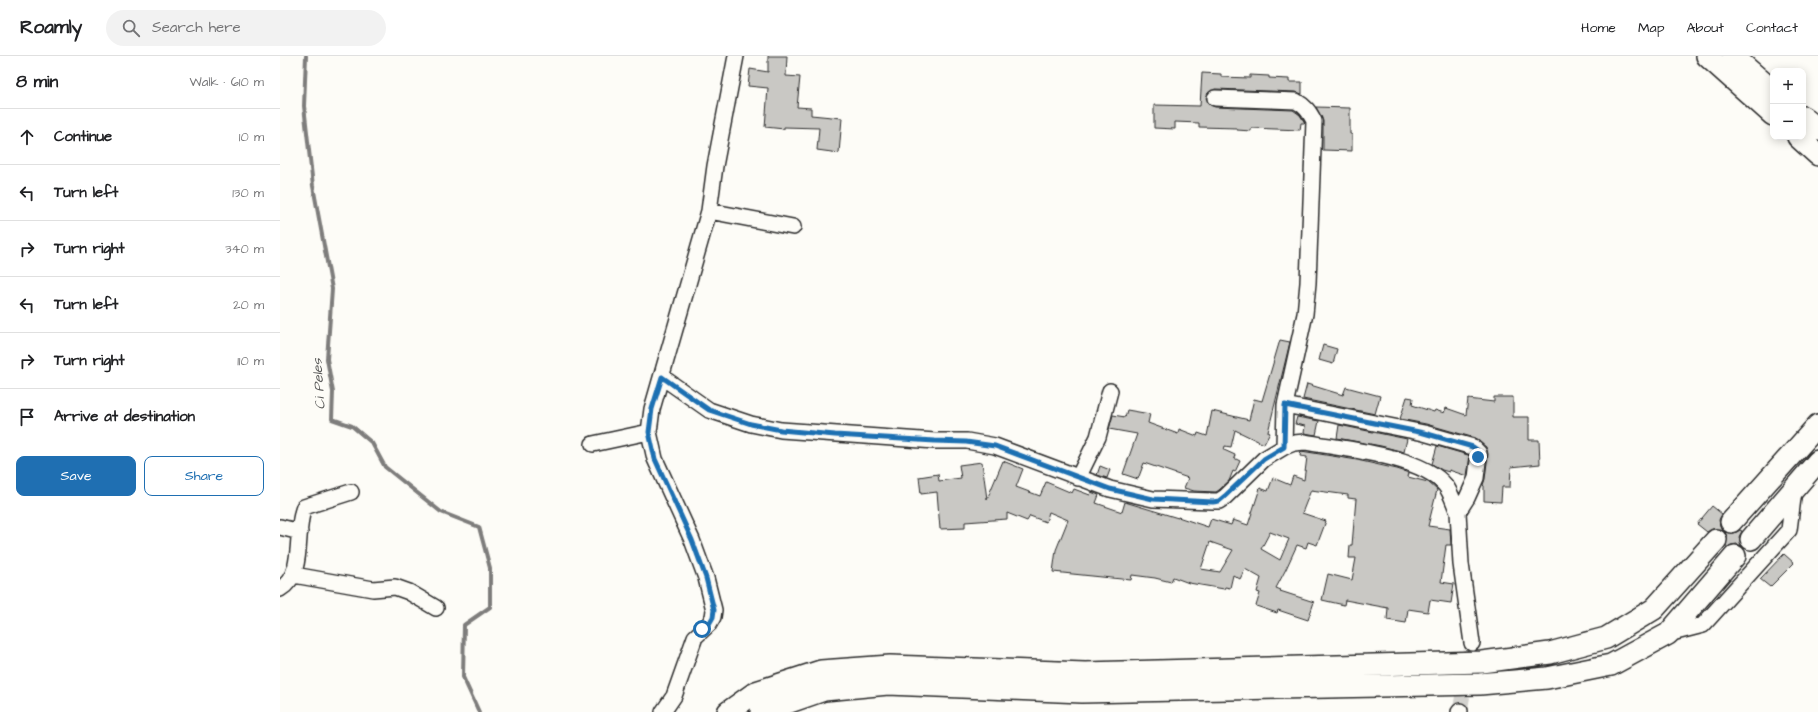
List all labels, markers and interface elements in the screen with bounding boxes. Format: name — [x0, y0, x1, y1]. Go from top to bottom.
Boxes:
search box — [106, 10, 386, 46]
text: Roamly — [20, 14, 82, 41]
icon: search — [120, 17, 142, 39]
text: Search here — [152, 17, 241, 38]
text: Home — [1581, 18, 1616, 38]
text: Map — [1638, 18, 1664, 38]
text: About — [1686, 18, 1724, 38]
text: Contact — [1746, 18, 1798, 38]
map controls — [1770, 68, 1806, 140]
button: + — [1770, 68, 1806, 104]
text: 8 min — [16, 70, 58, 94]
text: Walk · 610 m — [190, 73, 264, 91]
button: − — [1770, 104, 1806, 140]
icon: ahead — [16, 126, 38, 148]
text: Continue — [54, 126, 112, 147]
text: 10 m — [239, 128, 264, 146]
icon: left — [16, 182, 38, 204]
text: Turn left — [54, 182, 118, 203]
text: 130 m — [232, 184, 264, 202]
icon: right — [16, 238, 38, 260]
text: Turn right — [54, 238, 125, 259]
text: 340 m — [225, 240, 264, 258]
icon: left — [16, 294, 38, 316]
text: Turn left — [54, 294, 118, 315]
text: 20 m — [233, 296, 264, 314]
icon: right — [16, 350, 38, 372]
text: Turn right — [54, 350, 125, 371]
text: 110 m — [237, 352, 264, 370]
water label: Ci Peles — [307, 357, 331, 410]
icon: arrive — [16, 406, 38, 428]
text: Arrive at destination — [54, 406, 195, 427]
route end — [1469, 448, 1487, 466]
button: Save — [16, 456, 136, 496]
button: Share — [144, 456, 264, 496]
route start — [693, 620, 711, 638]

